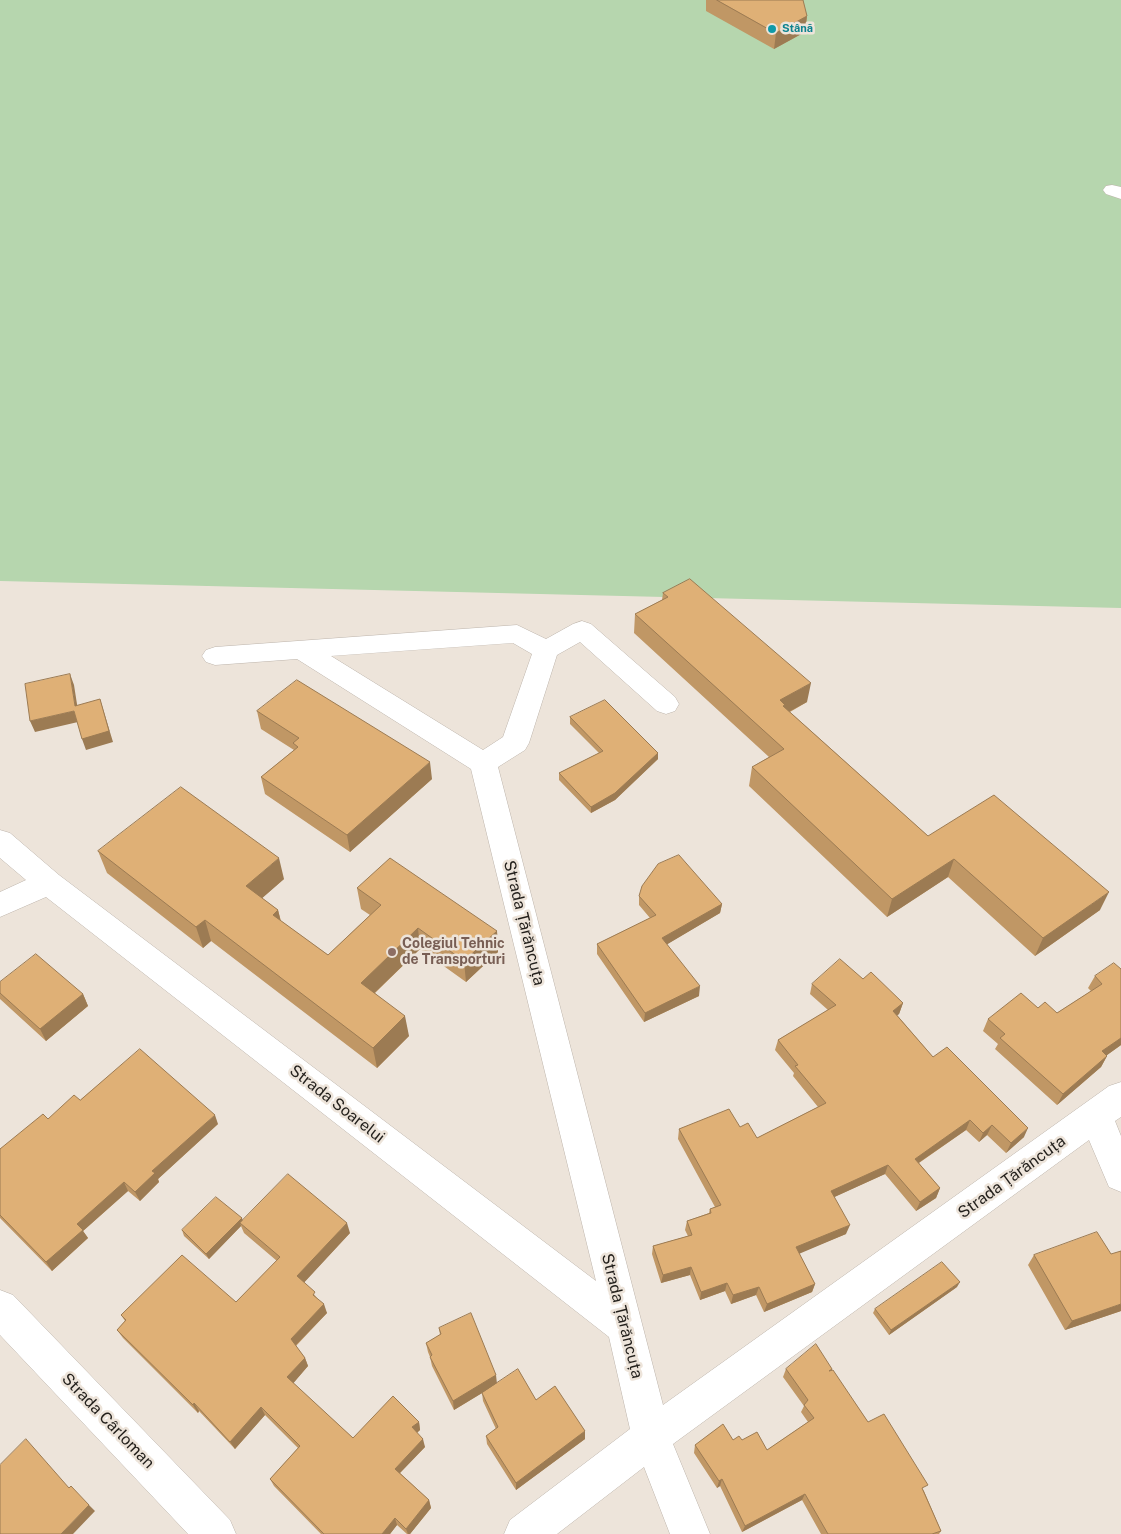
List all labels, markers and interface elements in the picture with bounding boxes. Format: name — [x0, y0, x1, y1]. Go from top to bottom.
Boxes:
place label: Stână — [782, 22, 813, 36]
marker: Stână — [766, 23, 778, 35]
street label: Strada Țărăncuța — [499, 859, 549, 987]
place label: Colegiul Tehnic de Transporturi — [402, 936, 505, 969]
marker: Colegiul Tehnic de Transporturi — [386, 946, 398, 958]
street label: Strada Soarelui — [286, 1061, 388, 1147]
street label: Strada Țărăncuța — [955, 1132, 1069, 1222]
street label: Strada Țărăncuța — [597, 1252, 647, 1380]
street label: Strada Cârloman — [58, 1369, 158, 1473]

